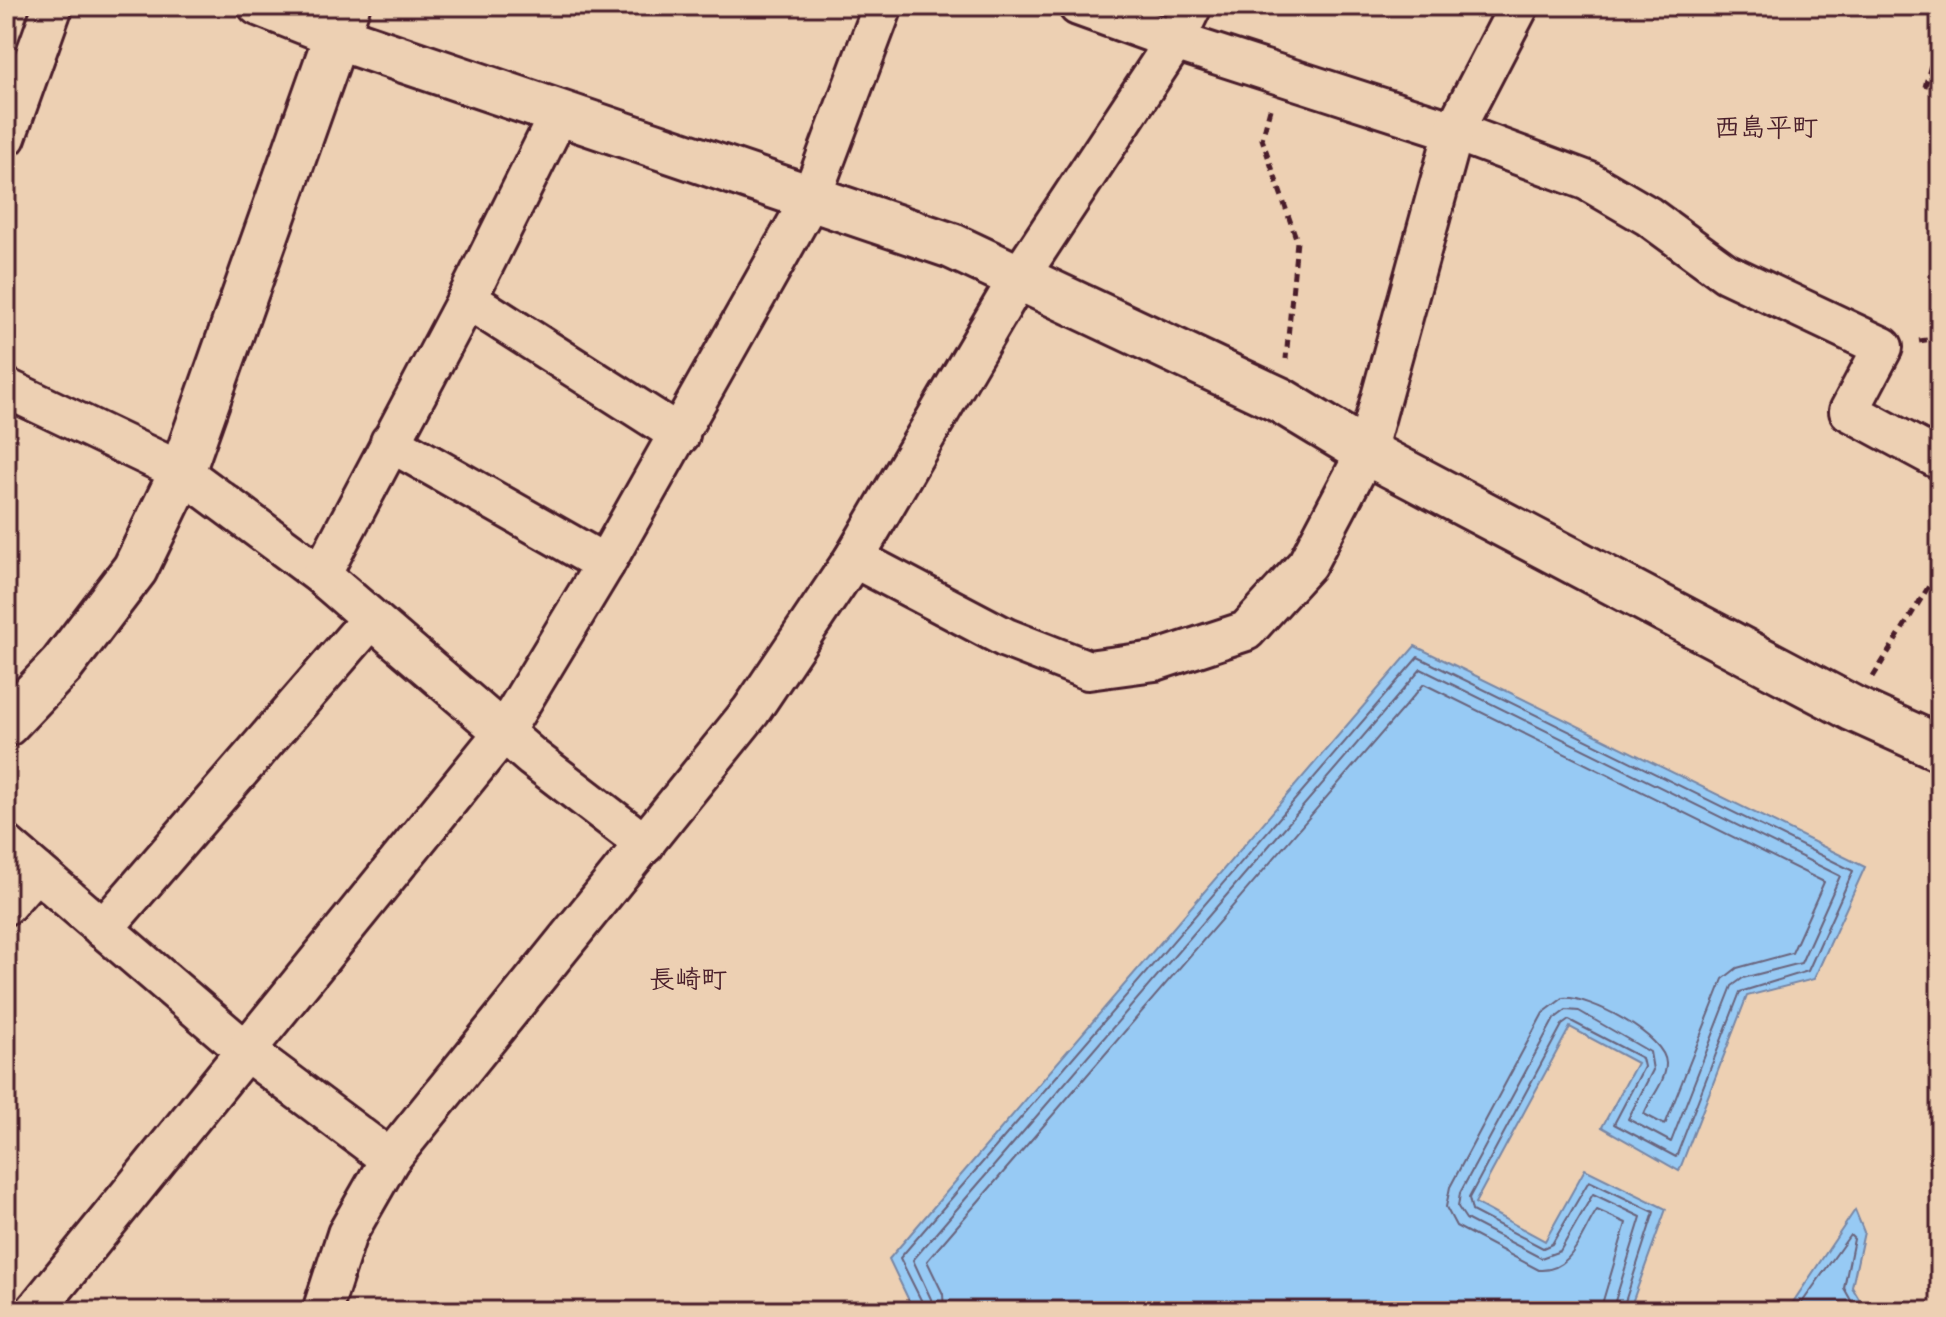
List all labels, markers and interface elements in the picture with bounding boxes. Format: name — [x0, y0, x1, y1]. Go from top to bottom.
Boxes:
district label: 西島平町 — [1714, 109, 1818, 144]
district label: 長崎町 — [649, 961, 727, 996]

